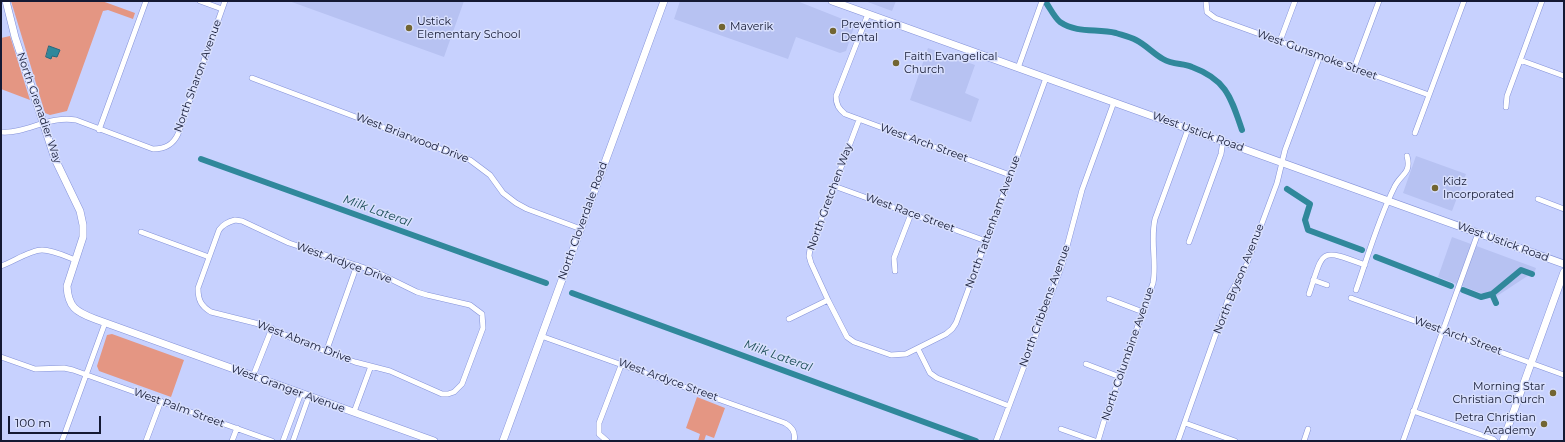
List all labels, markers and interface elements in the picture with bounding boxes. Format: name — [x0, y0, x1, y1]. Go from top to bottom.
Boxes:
place label: Ustick Elementary School — [417, 15, 521, 41]
street label: North Sharon Avenue — [171, 18, 225, 134]
place label: Prevention Dental — [841, 18, 901, 44]
place label: Maverik — [730, 20, 773, 34]
marker: Maverik — [717, 22, 727, 32]
marker: Ustick Elementary School — [404, 23, 414, 33]
marker: Prevention Dental — [828, 26, 838, 36]
street label: West Gunsmoke Street — [1255, 27, 1379, 83]
place label: Faith Evangelical Church — [904, 50, 998, 76]
street label: North Grenadier Way — [14, 51, 64, 165]
marker: Faith Evangelical Church — [891, 58, 901, 68]
street label: West Ustick Road — [1150, 109, 1246, 155]
street label: West Briarwood Drive — [354, 110, 470, 166]
street label: West Arch Street — [878, 121, 970, 165]
street label: North Gretchen Way — [804, 142, 856, 252]
street label: North Tattenham Avenue — [963, 154, 1023, 290]
street label: North Cloverdale Road — [555, 160, 611, 282]
place label: Kidz Incorporated — [1443, 175, 1514, 201]
marker: Kidz Incorporated — [1430, 183, 1440, 193]
street label: West Race Street — [863, 191, 957, 235]
water label: Milk Lateral — [341, 192, 413, 230]
street label: West Ustick Road — [1455, 219, 1551, 265]
street label: North Bryson Avenue — [1211, 222, 1267, 336]
street label: West Ardyce Drive — [294, 240, 394, 286]
street label: North Cribbens Avenue — [1017, 243, 1073, 369]
street label: North Columbine Avenue — [1099, 285, 1157, 423]
street label: West Arch Street — [1412, 314, 1504, 358]
street label: West Abram Drive — [255, 318, 353, 366]
water label: Milk Lateral — [742, 337, 814, 375]
street label: West Ardyce Street — [616, 356, 720, 404]
street label: West Granger Avenue — [229, 362, 347, 416]
place label: Morning Star Christian Church — [1452, 380, 1545, 406]
street label: West Palm Street — [132, 385, 226, 431]
marker: Morning Star Christian Church — [1548, 388, 1558, 398]
scale bar — [10, 408, 103, 434]
place label: Petra Christian Academy — [1455, 411, 1536, 437]
text: 100 m — [15, 415, 51, 430]
marker: Petra Christian Academy — [1539, 419, 1549, 429]

